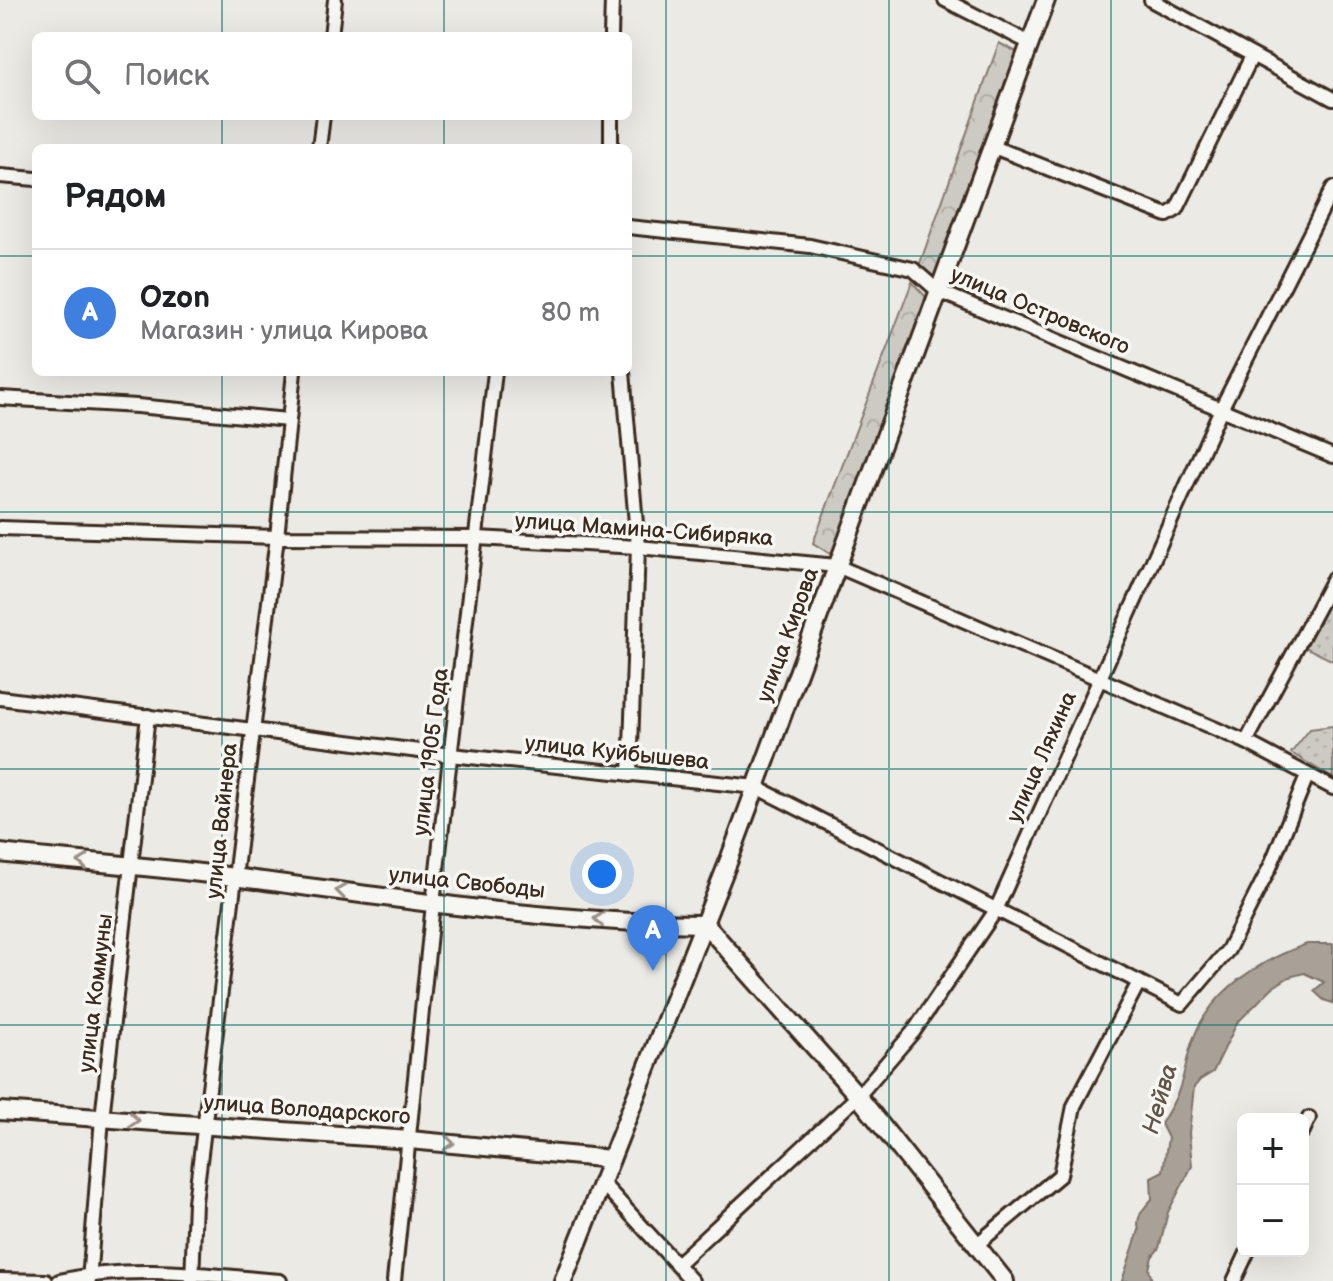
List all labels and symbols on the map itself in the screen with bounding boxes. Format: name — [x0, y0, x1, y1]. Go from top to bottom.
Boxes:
street label: улица Островского — [946, 261, 1134, 361]
street label: улица Мамина-Сибиряка — [514, 508, 774, 552]
street label: улица Кирова — [751, 564, 825, 706]
street label: улица 1905 Года — [407, 667, 455, 837]
street label: улица Ляхина — [1001, 687, 1083, 827]
street label: улица Куйбышева — [523, 730, 711, 776]
street label: улица Вайнера — [200, 742, 244, 900]
one-way arrow — [76, 853, 89, 870]
your location — [582, 854, 622, 894]
street label: улица Свободы — [388, 861, 546, 905]
one-way arrow — [334, 883, 348, 900]
pin: A — [627, 905, 679, 971]
one-way arrow — [592, 911, 605, 928]
street label: улица Коммуны — [73, 912, 119, 1074]
water label: Нейва — [1136, 1061, 1184, 1137]
street label: улица Володарского — [203, 1089, 411, 1131]
one-way arrow — [128, 1111, 141, 1128]
one-way arrow — [443, 1135, 456, 1152]

